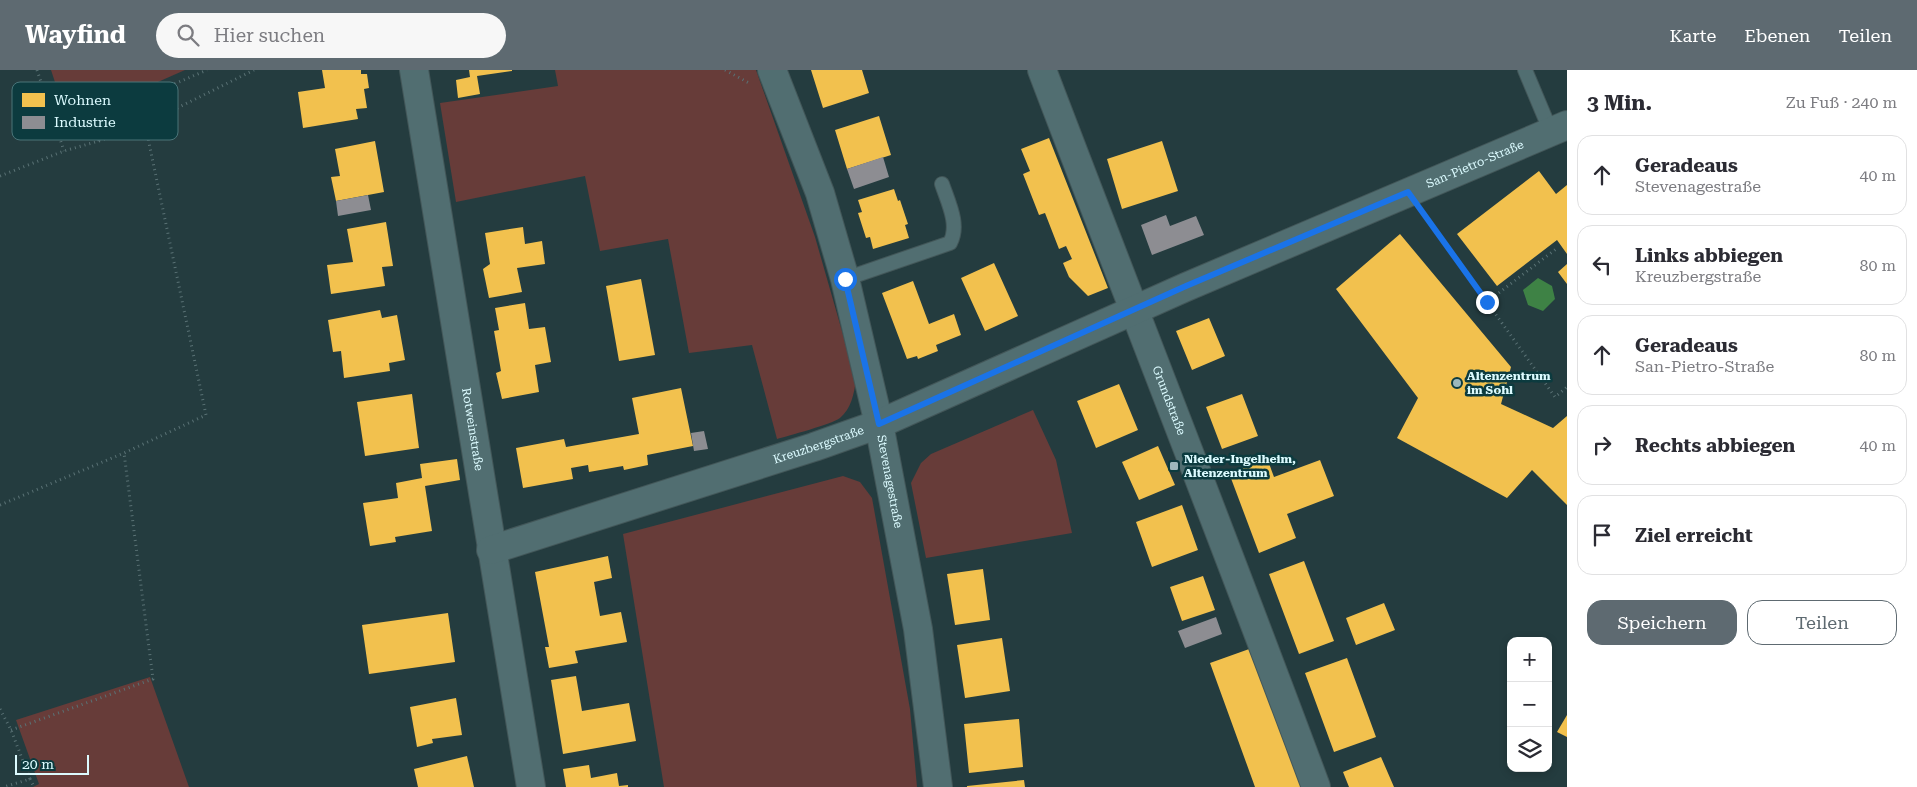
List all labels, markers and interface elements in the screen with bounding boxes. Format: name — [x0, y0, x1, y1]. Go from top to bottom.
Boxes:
search box — [156, 13, 506, 58]
text: Wayfind — [25, 21, 126, 49]
icon: search — [174, 21, 202, 49]
text: Hier suchen — [214, 24, 325, 47]
text: Karte — [1670, 25, 1716, 46]
text: Ebenen — [1744, 25, 1810, 46]
text: Teilen — [1838, 25, 1892, 46]
legend — [12, 82, 178, 140]
text: 3 Min. — [1587, 91, 1652, 115]
text: Wohnen — [54, 92, 111, 108]
text: Zu Fuß · 240 m — [1786, 93, 1897, 112]
text: Industrie — [54, 114, 116, 130]
street label: San-Pietro-Straße — [1424, 137, 1526, 191]
text: Geradeaus — [1635, 154, 1738, 177]
icon: ahead — [1588, 161, 1616, 189]
text: 40 m — [1859, 166, 1896, 185]
text: Stevenagestraße — [1635, 177, 1761, 196]
text: Links abbiegen — [1635, 244, 1783, 267]
icon: left — [1588, 251, 1616, 279]
text: 80 m — [1859, 256, 1896, 275]
text: Kreuzbergstraße — [1635, 267, 1761, 286]
route start — [834, 268, 857, 291]
route end — [1476, 291, 1499, 314]
text: Geradeaus — [1635, 334, 1738, 357]
icon: ahead — [1588, 341, 1616, 369]
text: 80 m — [1859, 346, 1896, 365]
text: San-Pietro-Straße — [1635, 357, 1774, 376]
street label: Grundstraße — [1149, 364, 1189, 437]
place label: Altenzentrum im Sohl — [1467, 369, 1551, 397]
marker: Altenzentrum im Sohl — [1451, 377, 1463, 389]
street label: Rotweinstraße — [459, 387, 486, 472]
street label: Kreuzbergstraße — [771, 423, 866, 467]
icon: right — [1588, 431, 1616, 459]
street label: Stevenagestraße — [874, 434, 906, 530]
text: Rechts abbiegen — [1635, 434, 1795, 457]
text: 40 m — [1859, 436, 1896, 455]
place label: Nieder-Ingelheim, Altenzentrum — [1184, 452, 1296, 480]
marker: Nieder-Ingelheim, Altenzentrum — [1168, 460, 1180, 472]
icon: arrive — [1588, 521, 1616, 549]
text: Ziel erreicht — [1635, 524, 1753, 547]
button: Speichern — [1587, 600, 1737, 645]
button: Teilen — [1747, 600, 1897, 645]
map controls — [1507, 637, 1552, 772]
button: + — [1507, 637, 1552, 682]
button: − — [1507, 682, 1552, 727]
button: layers — [1507, 727, 1552, 772]
scale bar — [15, 752, 89, 775]
text: 20 m — [22, 756, 54, 772]

